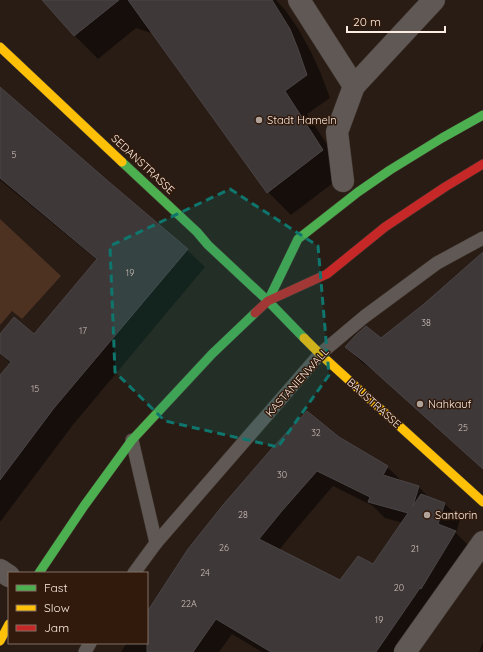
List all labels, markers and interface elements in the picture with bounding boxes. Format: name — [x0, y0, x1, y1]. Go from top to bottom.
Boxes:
scale bar — [347, 8, 445, 34]
text: 20 m — [353, 14, 381, 29]
place label: Stadt Hameln — [267, 113, 337, 127]
marker: Stadt Hameln — [254, 115, 264, 125]
street label: SEDANSTRASSE — [108, 131, 178, 197]
house number: 5 — [12, 149, 17, 160]
house number: 19 — [126, 267, 134, 278]
house number: 38 — [421, 317, 431, 328]
house number: 17 — [79, 325, 87, 336]
street label: KASTANIENWALL — [262, 344, 332, 419]
street label: BAUSTRASSE — [344, 375, 404, 431]
house number: 15 — [31, 383, 39, 394]
place label: Nahkauf — [428, 397, 472, 411]
marker: Nahkauf — [415, 399, 425, 409]
house number: 25 — [458, 422, 468, 433]
house number: 32 — [311, 427, 321, 438]
house number: 30 — [277, 469, 287, 480]
place label: Santorin — [435, 508, 477, 522]
house number: 28 — [238, 509, 248, 520]
marker: Santorin — [422, 510, 432, 520]
house number: 26 — [219, 542, 229, 553]
house number: 21 — [411, 543, 419, 554]
house number: 24 — [200, 567, 210, 578]
legend — [8, 572, 148, 644]
text: Fast — [44, 580, 68, 595]
house number: 20 — [394, 582, 404, 593]
house number: 22A — [181, 598, 197, 609]
text: Slow — [44, 600, 70, 615]
house number: 19 — [375, 614, 383, 625]
text: Jam — [44, 620, 69, 635]

